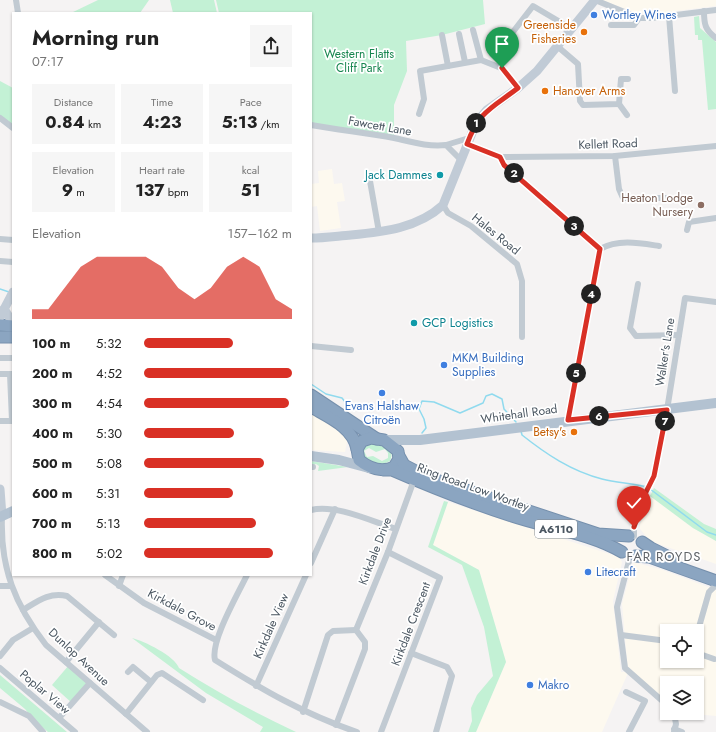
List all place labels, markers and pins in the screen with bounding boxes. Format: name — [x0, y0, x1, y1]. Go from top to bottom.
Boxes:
place label: Wortley Wines — [602, 6, 677, 24]
marker: Wortley Wines — [589, 10, 599, 20]
place label: Greenside Fisheries — [523, 16, 576, 48]
pin — [485, 27, 519, 68]
marker: Greenside Fisheries — [579, 27, 589, 37]
place label: Hanover Arms — [553, 82, 625, 100]
marker: Hanover Arms — [540, 86, 550, 96]
pin: 1 — [466, 113, 486, 133]
pin: 2 — [504, 163, 524, 183]
place label: Jack Dammes — [363, 166, 432, 184]
marker: Jack Dammes — [435, 170, 445, 180]
place label: Heaton Lodge Nursery — [621, 189, 694, 221]
marker: Heaton Lodge Nursery — [696, 200, 706, 210]
pin: 3 — [564, 216, 584, 236]
pin: 4 — [581, 284, 601, 304]
place label: GCP Logistics — [422, 314, 493, 332]
marker: GCP Logistics — [409, 318, 419, 328]
place label: MKM Building Supplies — [452, 349, 524, 381]
marker: MKM Building Supplies — [439, 360, 449, 370]
pin: 5 — [566, 363, 586, 383]
marker: Evans Halshaw Citroën — [377, 388, 387, 398]
place label: Evans Halshaw Citroën — [345, 397, 420, 429]
pin: 6 — [589, 406, 609, 426]
pin: 7 — [655, 411, 675, 431]
place label: Betsy's — [533, 423, 566, 441]
marker: Betsy's — [569, 427, 579, 437]
pin — [617, 486, 651, 527]
place label: Litecraft — [596, 563, 636, 581]
marker: Litecraft — [583, 567, 593, 577]
place label: Makro — [538, 676, 570, 694]
marker: Makro — [525, 680, 535, 690]

